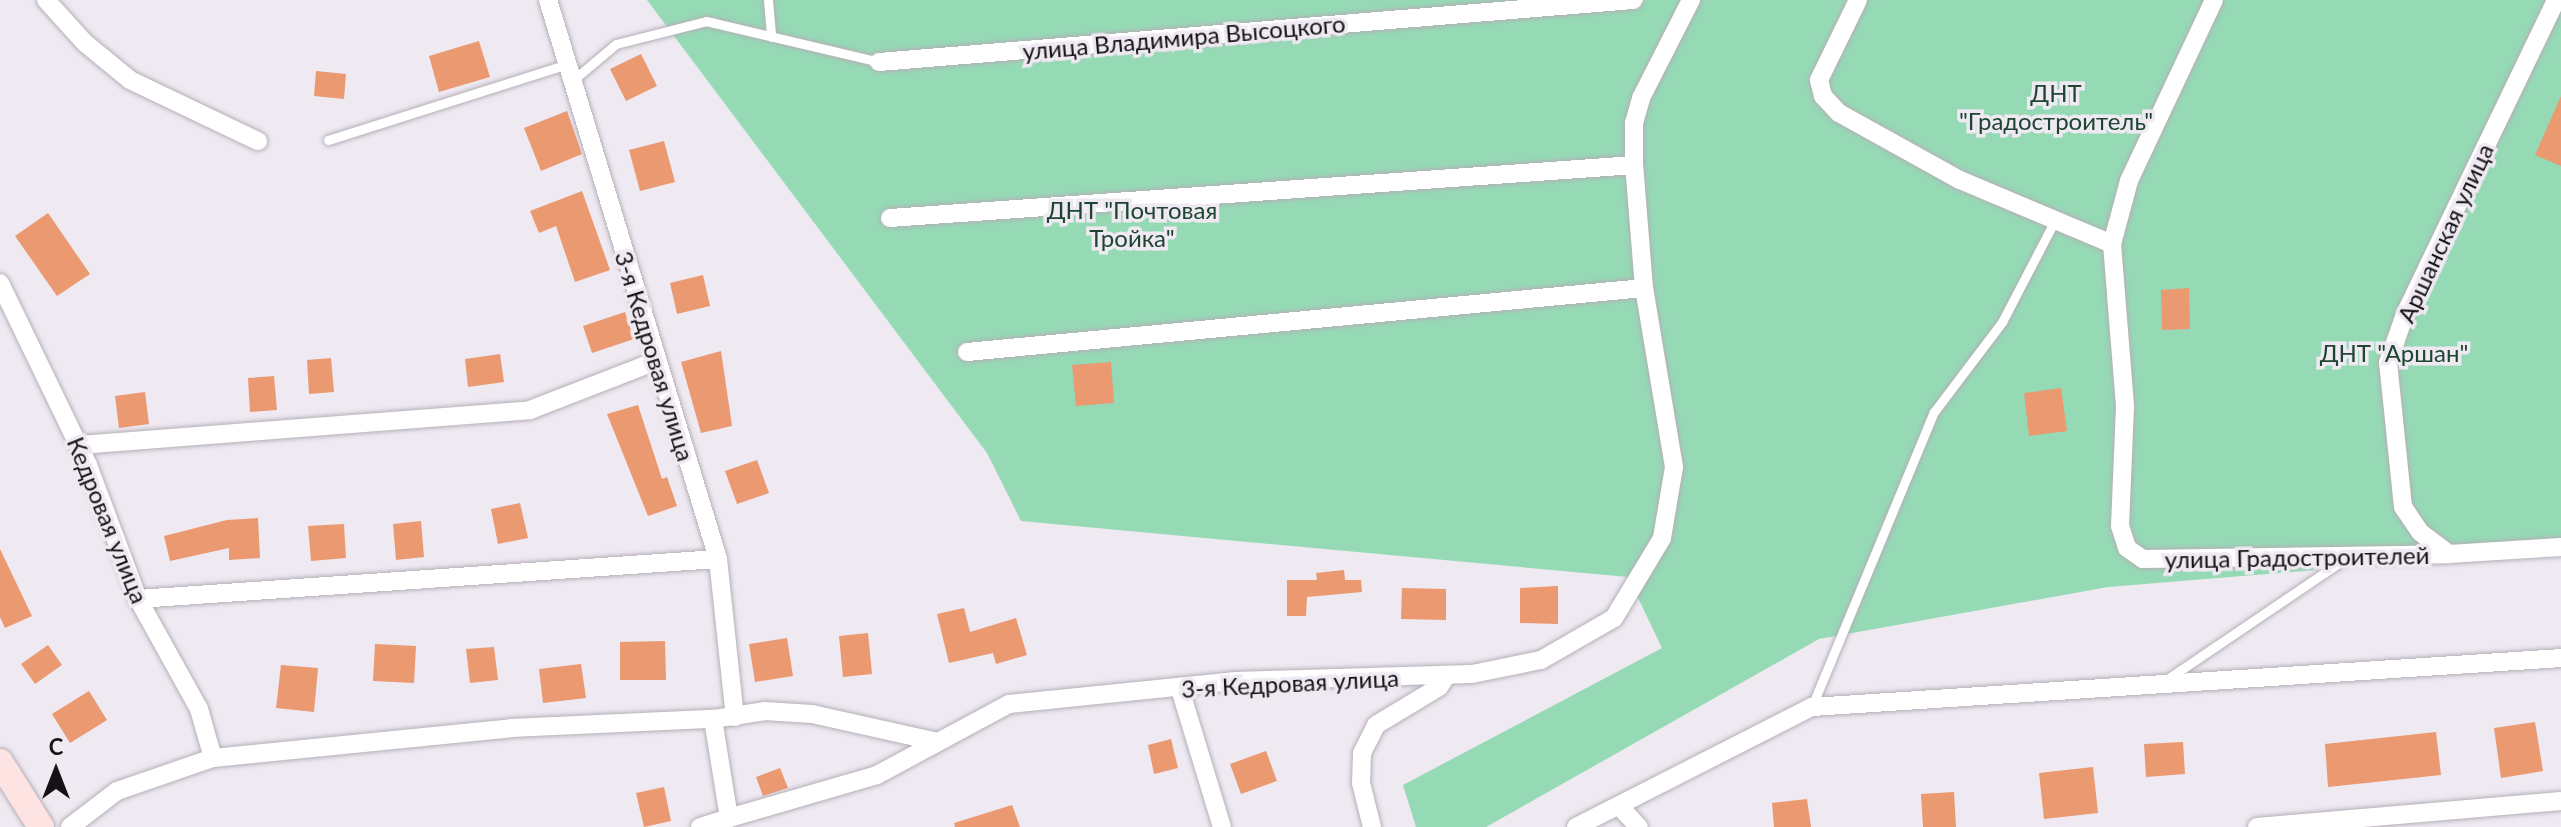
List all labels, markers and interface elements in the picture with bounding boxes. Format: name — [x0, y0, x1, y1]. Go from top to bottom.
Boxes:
street label: улица Владимира Высоцкого — [1021, 9, 1347, 65]
park label: ДНТ "Градостроитель" — [1959, 79, 2153, 135]
street label: Аршанская улица — [2391, 139, 2499, 327]
park label: ДНТ "Почтовая Тройка" — [1047, 196, 1217, 252]
street label: 3-я Кедровая улица — [609, 248, 701, 464]
park label: ДНТ "Аршан" — [2320, 339, 2468, 367]
street label: Кедровая улица — [61, 433, 155, 607]
street label: улица Градостроителей — [2164, 540, 2430, 574]
street label: 3-я Кедровая улица — [1180, 663, 1400, 703]
north arrow — [16, 731, 96, 811]
text: С — [49, 733, 63, 760]

